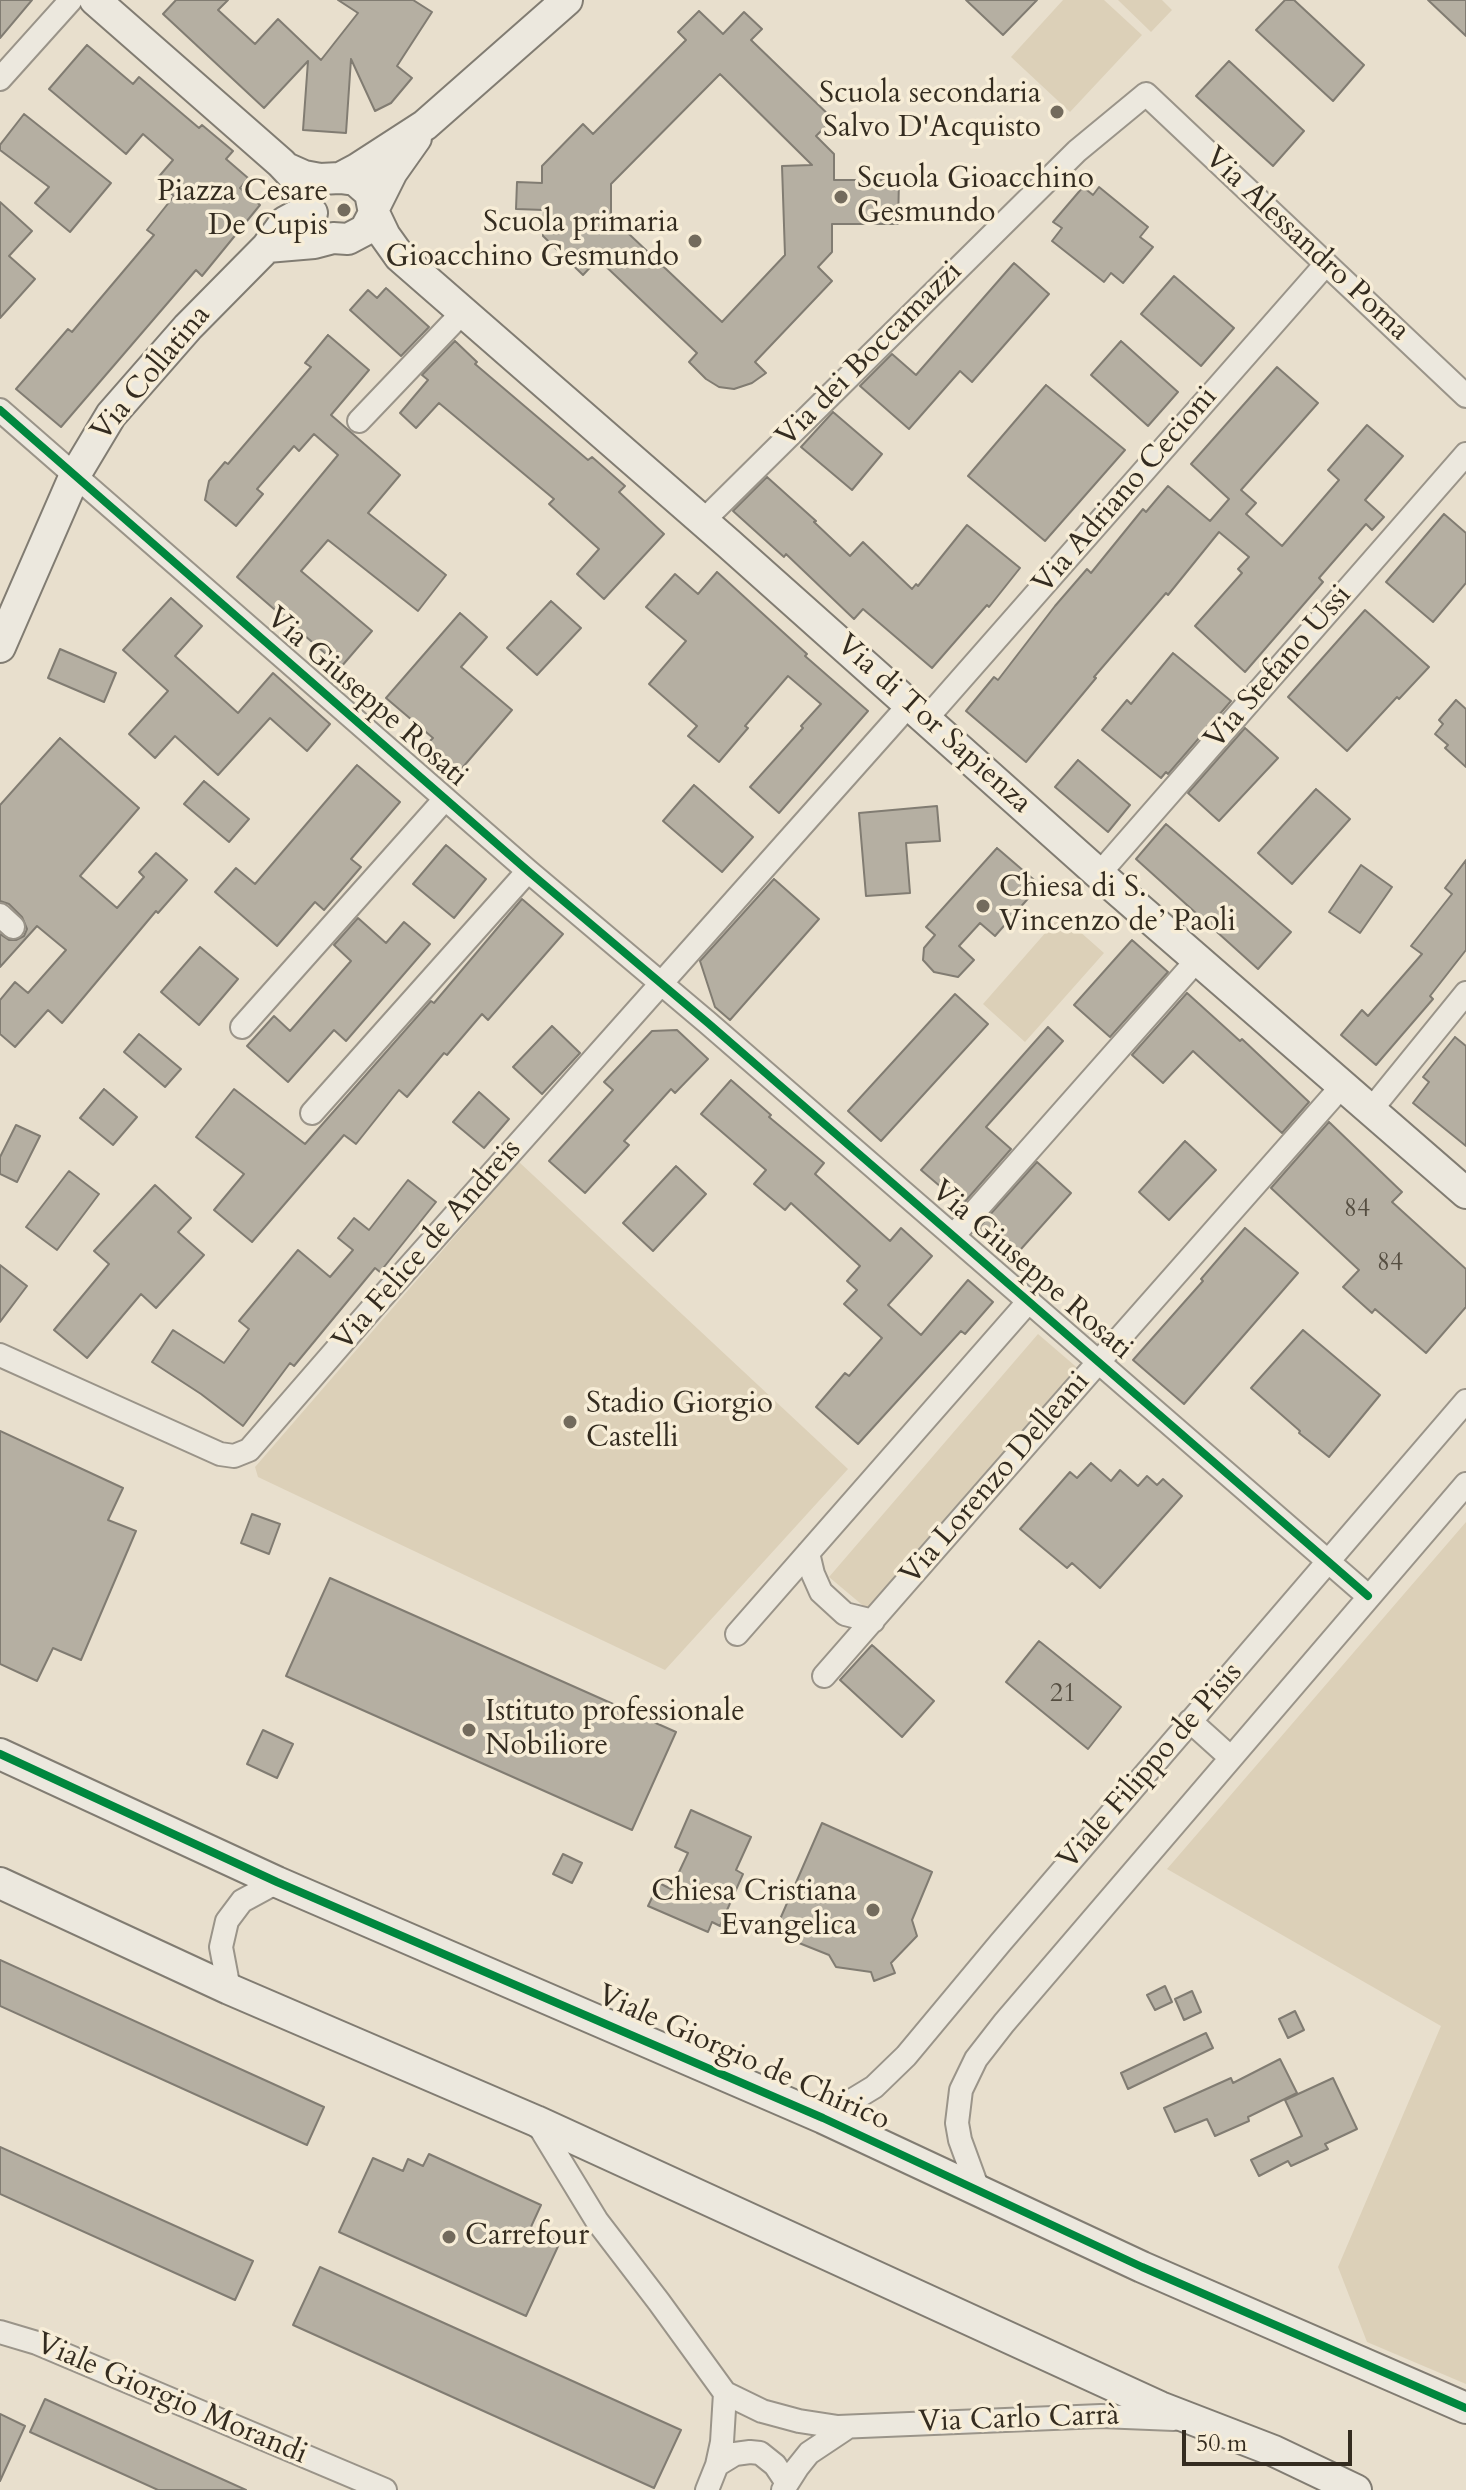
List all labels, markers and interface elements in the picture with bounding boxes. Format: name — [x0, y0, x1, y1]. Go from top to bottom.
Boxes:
place label: Scuola secondaria Salvo D'Acquisto — [819, 77, 1041, 148]
marker: Scuola secondaria Salvo D'Acquisto — [1048, 103, 1066, 121]
street label: Via Alessandro Poma — [1196, 141, 1416, 349]
place label: Scuola Gioacchino Gesmundo — [857, 162, 1094, 232]
place label: Piazza Cesare De Cupis — [157, 175, 328, 246]
marker: Scuola Gioacchino Gesmundo — [832, 188, 850, 206]
marker: Piazza Cesare De Cupis — [335, 201, 353, 219]
place label: Scuola primaria Gioacchino Gesmundo — [386, 206, 679, 276]
marker: Scuola primaria Gioacchino Gesmundo — [686, 232, 704, 250]
street label: Via dei Boccamazzi — [770, 255, 970, 455]
street label: Via Collatina — [85, 299, 219, 449]
street label: Via Adriano Cecioni — [1026, 380, 1226, 602]
street label: Via Stefano Ussi — [1198, 578, 1360, 758]
street label: Via Giuseppe Rosati — [258, 601, 474, 795]
street label: Via di Tor Sapienza — [828, 628, 1038, 822]
place label: Chiesa di S. Vincenzo de’ Paoli — [999, 871, 1236, 942]
marker: Chiesa di S. Vincenzo de’ Paoli — [974, 897, 992, 915]
street label: Via Felice de Andreis — [326, 1133, 530, 1359]
street label: Via Giuseppe Rosati — [923, 1174, 1139, 1368]
house number: 84 — [1344, 1194, 1370, 1226]
house number: 84 — [1377, 1248, 1403, 1280]
street label: Via Lorenzo Delleani — [894, 1365, 1098, 1593]
place label: Stadio Giorgio Castelli — [586, 1387, 773, 1458]
marker: Stadio Giorgio Castelli — [561, 1413, 579, 1431]
street label: Viale Filippo de Pisis — [1051, 1656, 1251, 1878]
house number: 21 — [1050, 1679, 1076, 1711]
place label: Istituto professionale Nobiliore — [485, 1695, 745, 1766]
marker: Istituto professionale Nobiliore — [460, 1721, 478, 1739]
place label: Chiesa Cristiana Evangelica — [651, 1875, 857, 1946]
marker: Chiesa Cristiana Evangelica — [864, 1901, 882, 1919]
street label: Viale Giorgio de Chirico — [591, 1978, 895, 2140]
place label: Carrefour — [465, 2219, 589, 2255]
marker: Carrefour — [440, 2228, 458, 2246]
street label: Viale Giorgio Morandi — [30, 2326, 312, 2474]
street label: Via Carlo Carrà — [918, 2399, 1120, 2441]
scale bar — [1186, 2414, 1356, 2464]
text: 50 m — [1196, 2427, 1247, 2460]

